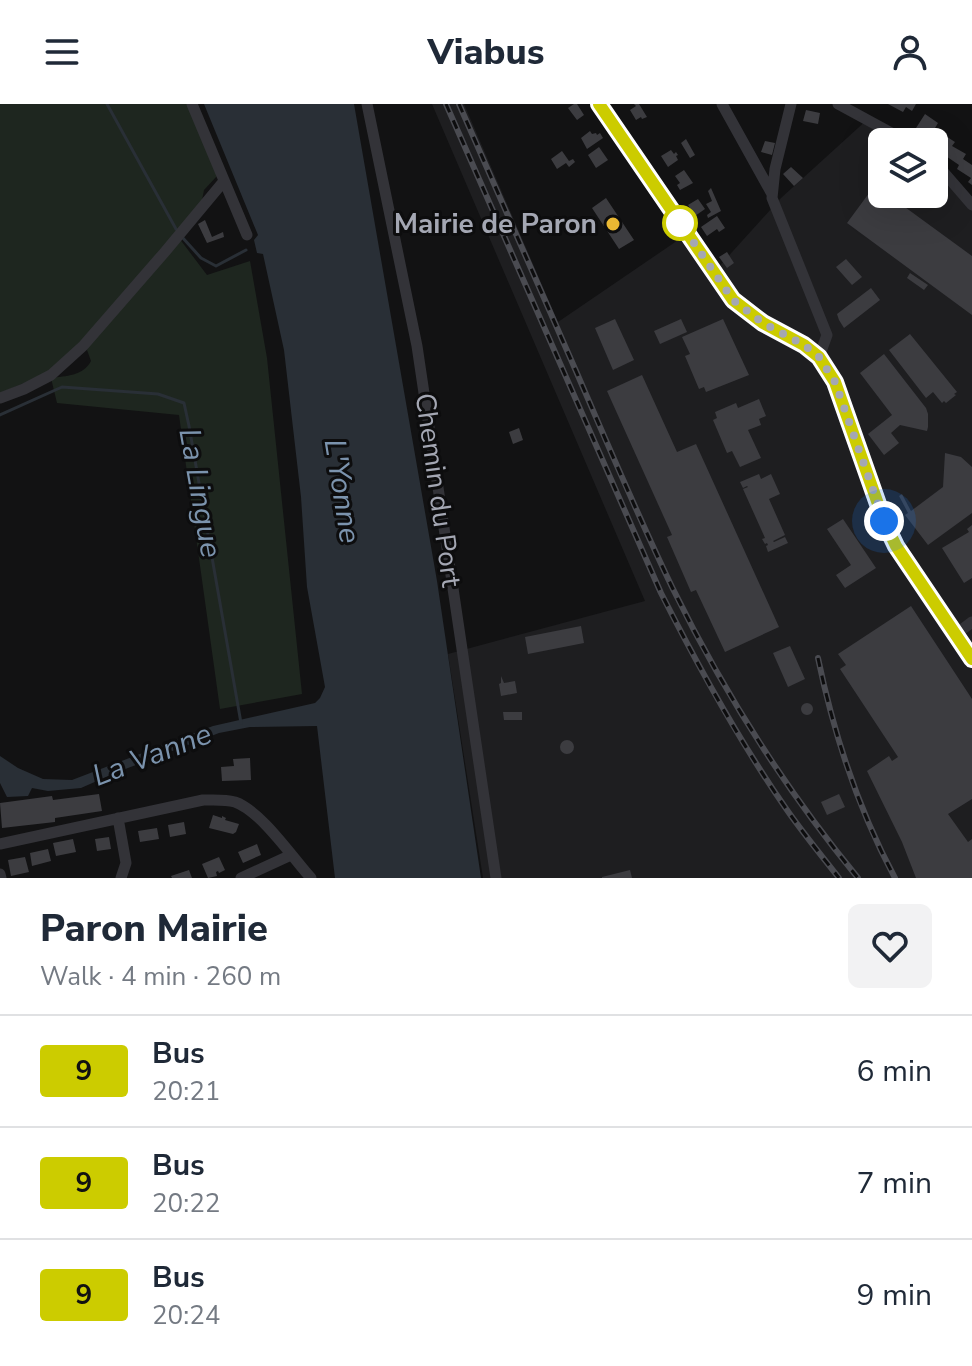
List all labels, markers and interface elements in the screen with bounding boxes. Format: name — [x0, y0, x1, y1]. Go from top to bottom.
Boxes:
text: Viabus — [428, 28, 544, 77]
icon: menu — [40, 30, 84, 74]
icon: person — [888, 30, 932, 74]
map controls — [868, 128, 948, 208]
button: layers — [868, 128, 948, 208]
place label: Mairie de Paron — [394, 205, 597, 243]
unlabelled marker — [663, 206, 697, 240]
marker: Mairie de Paron — [604, 215, 622, 233]
street label: Chemin du Port — [406, 390, 470, 590]
water label: La Lingue — [168, 425, 232, 561]
water label: L'Yonne — [314, 436, 370, 546]
your location — [864, 501, 904, 541]
water label: La Vanne — [86, 713, 218, 796]
text: Paron Mairie — [40, 903, 268, 954]
button: heart — [848, 904, 932, 988]
text: Walk · 4 min · 260 m — [40, 959, 281, 994]
text: Bus — [152, 1033, 205, 1074]
text: 6 min — [857, 1051, 932, 1092]
text: 9 — [76, 1052, 92, 1090]
text: 20:21 — [152, 1074, 220, 1109]
text: Bus — [152, 1145, 205, 1186]
text: 7 min — [857, 1163, 932, 1204]
text: 9 — [76, 1164, 92, 1202]
text: 20:22 — [152, 1186, 220, 1221]
text: Bus — [152, 1257, 205, 1298]
text: 9 min — [857, 1275, 932, 1316]
text: 9 — [76, 1276, 92, 1314]
text: 20:24 — [152, 1298, 220, 1333]

